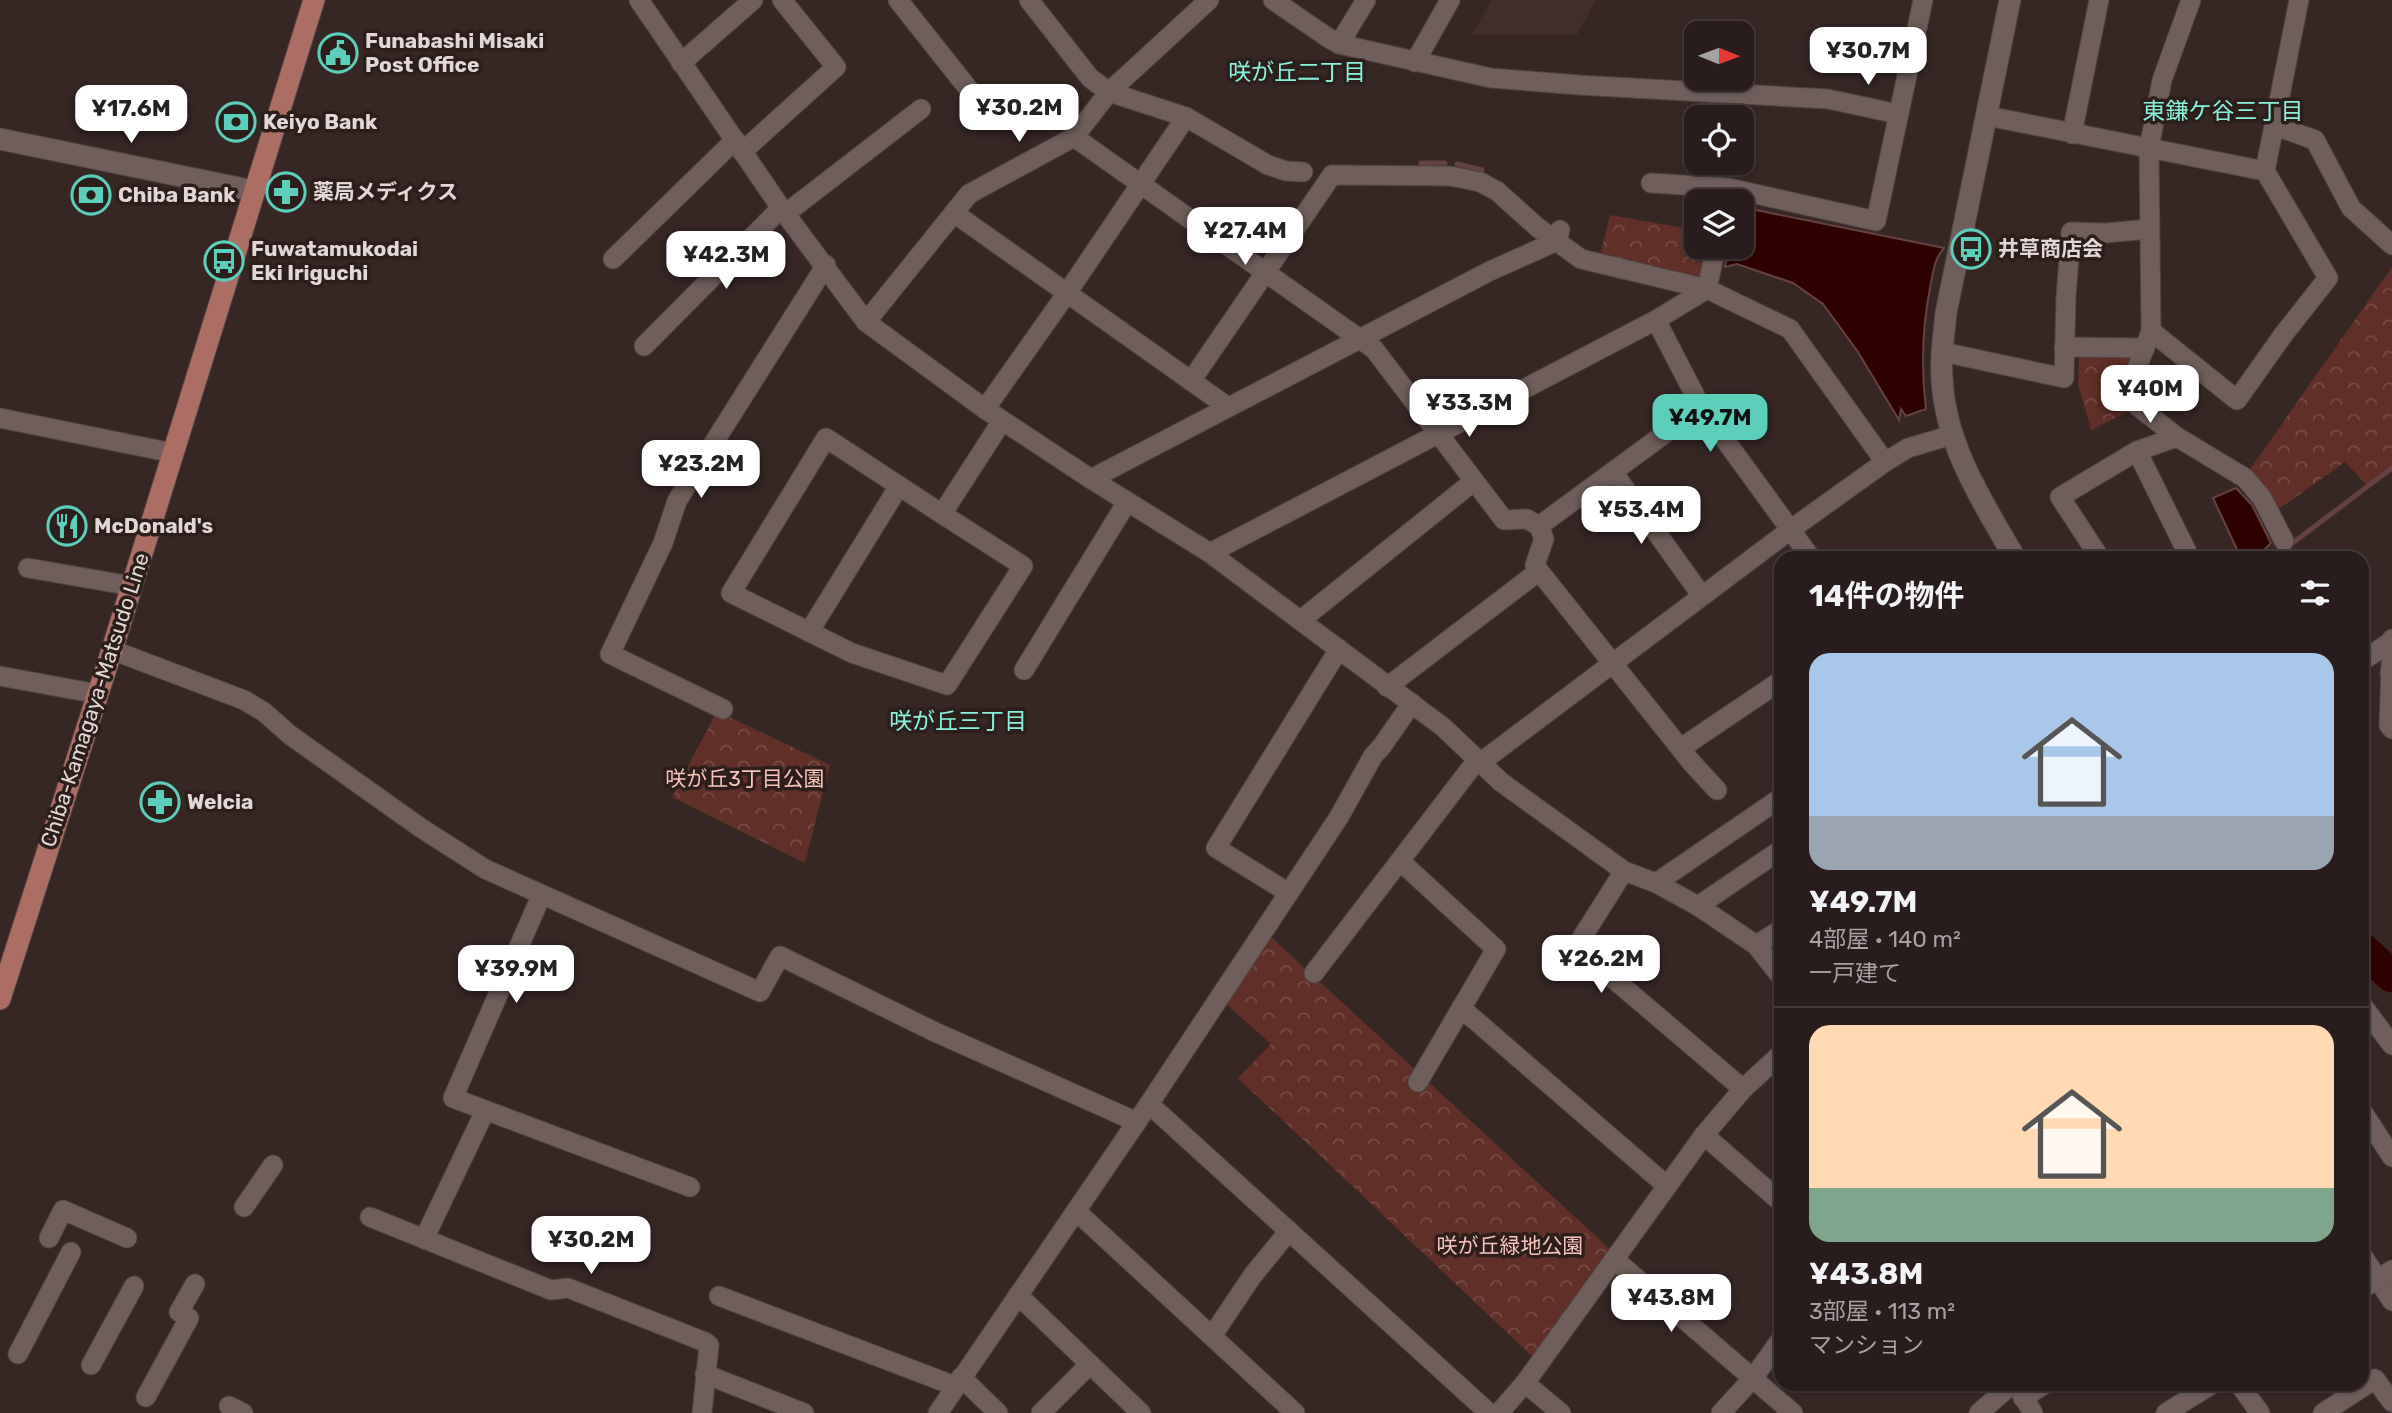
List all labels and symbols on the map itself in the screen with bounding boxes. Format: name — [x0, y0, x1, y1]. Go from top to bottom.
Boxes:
north arrow — [1684, 21, 1754, 91]
place label: Funabashi Misaki Post Office — [365, 28, 544, 77]
pin: ¥30.7M — [1811, 28, 1925, 87]
public building icon: Funabashi Misaki Post Office — [317, 32, 359, 74]
district label: 咲が丘二丁目 — [1228, 58, 1366, 86]
pin: ¥30.2M — [962, 85, 1076, 144]
pin: ¥17.6M — [74, 86, 188, 145]
district label: 東鎌ケ谷三丁目 — [2143, 97, 2304, 125]
bank icon: Keiyo Bank — [215, 101, 257, 143]
place label: Keiyo Bank — [263, 109, 378, 134]
pharmacy icon: 薬局メディクス — [265, 171, 307, 213]
bank icon: Chiba Bank — [70, 174, 112, 216]
place label: 薬局メディクス — [313, 179, 458, 204]
place label: Chiba Bank — [118, 182, 236, 207]
pin: ¥27.4M — [1188, 208, 1302, 267]
bus stop icon: 井草商店会 — [1950, 228, 1992, 270]
pin: ¥42.3M — [669, 232, 783, 291]
place label: Fuwatamukodai Eki Iriguchi — [251, 236, 418, 285]
place label: 井草商店会 — [1998, 236, 2103, 261]
bus stop icon: Fuwatamukodai Eki Iriguchi — [203, 240, 245, 282]
pin: ¥40M — [2109, 366, 2191, 425]
pin: ¥33.3M — [1412, 380, 1526, 439]
pin: ¥49.7M — [1653, 394, 1767, 454]
pin: ¥23.2M — [644, 440, 758, 500]
pin: ¥53.4M — [1584, 486, 1698, 546]
restaurant icon: McDonald's — [46, 505, 88, 547]
place label: McDonald's — [94, 513, 213, 538]
street label: Chiba-Kamagaya-Matsudo Line — [35, 550, 154, 850]
district label: 咲が丘三丁目 — [889, 707, 1027, 735]
park label: 咲が丘3丁目公園 — [665, 766, 825, 791]
pharmacy icon: Welcia — [139, 781, 181, 823]
place label: Welcia — [187, 789, 253, 814]
pin: ¥26.2M — [1544, 936, 1658, 995]
pin: ¥39.9M — [459, 946, 573, 1005]
pin: ¥30.2M — [534, 1216, 648, 1276]
park label: 咲が丘緑地公園 — [1437, 1233, 1584, 1258]
pin: ¥43.8M — [1614, 1274, 1728, 1334]

